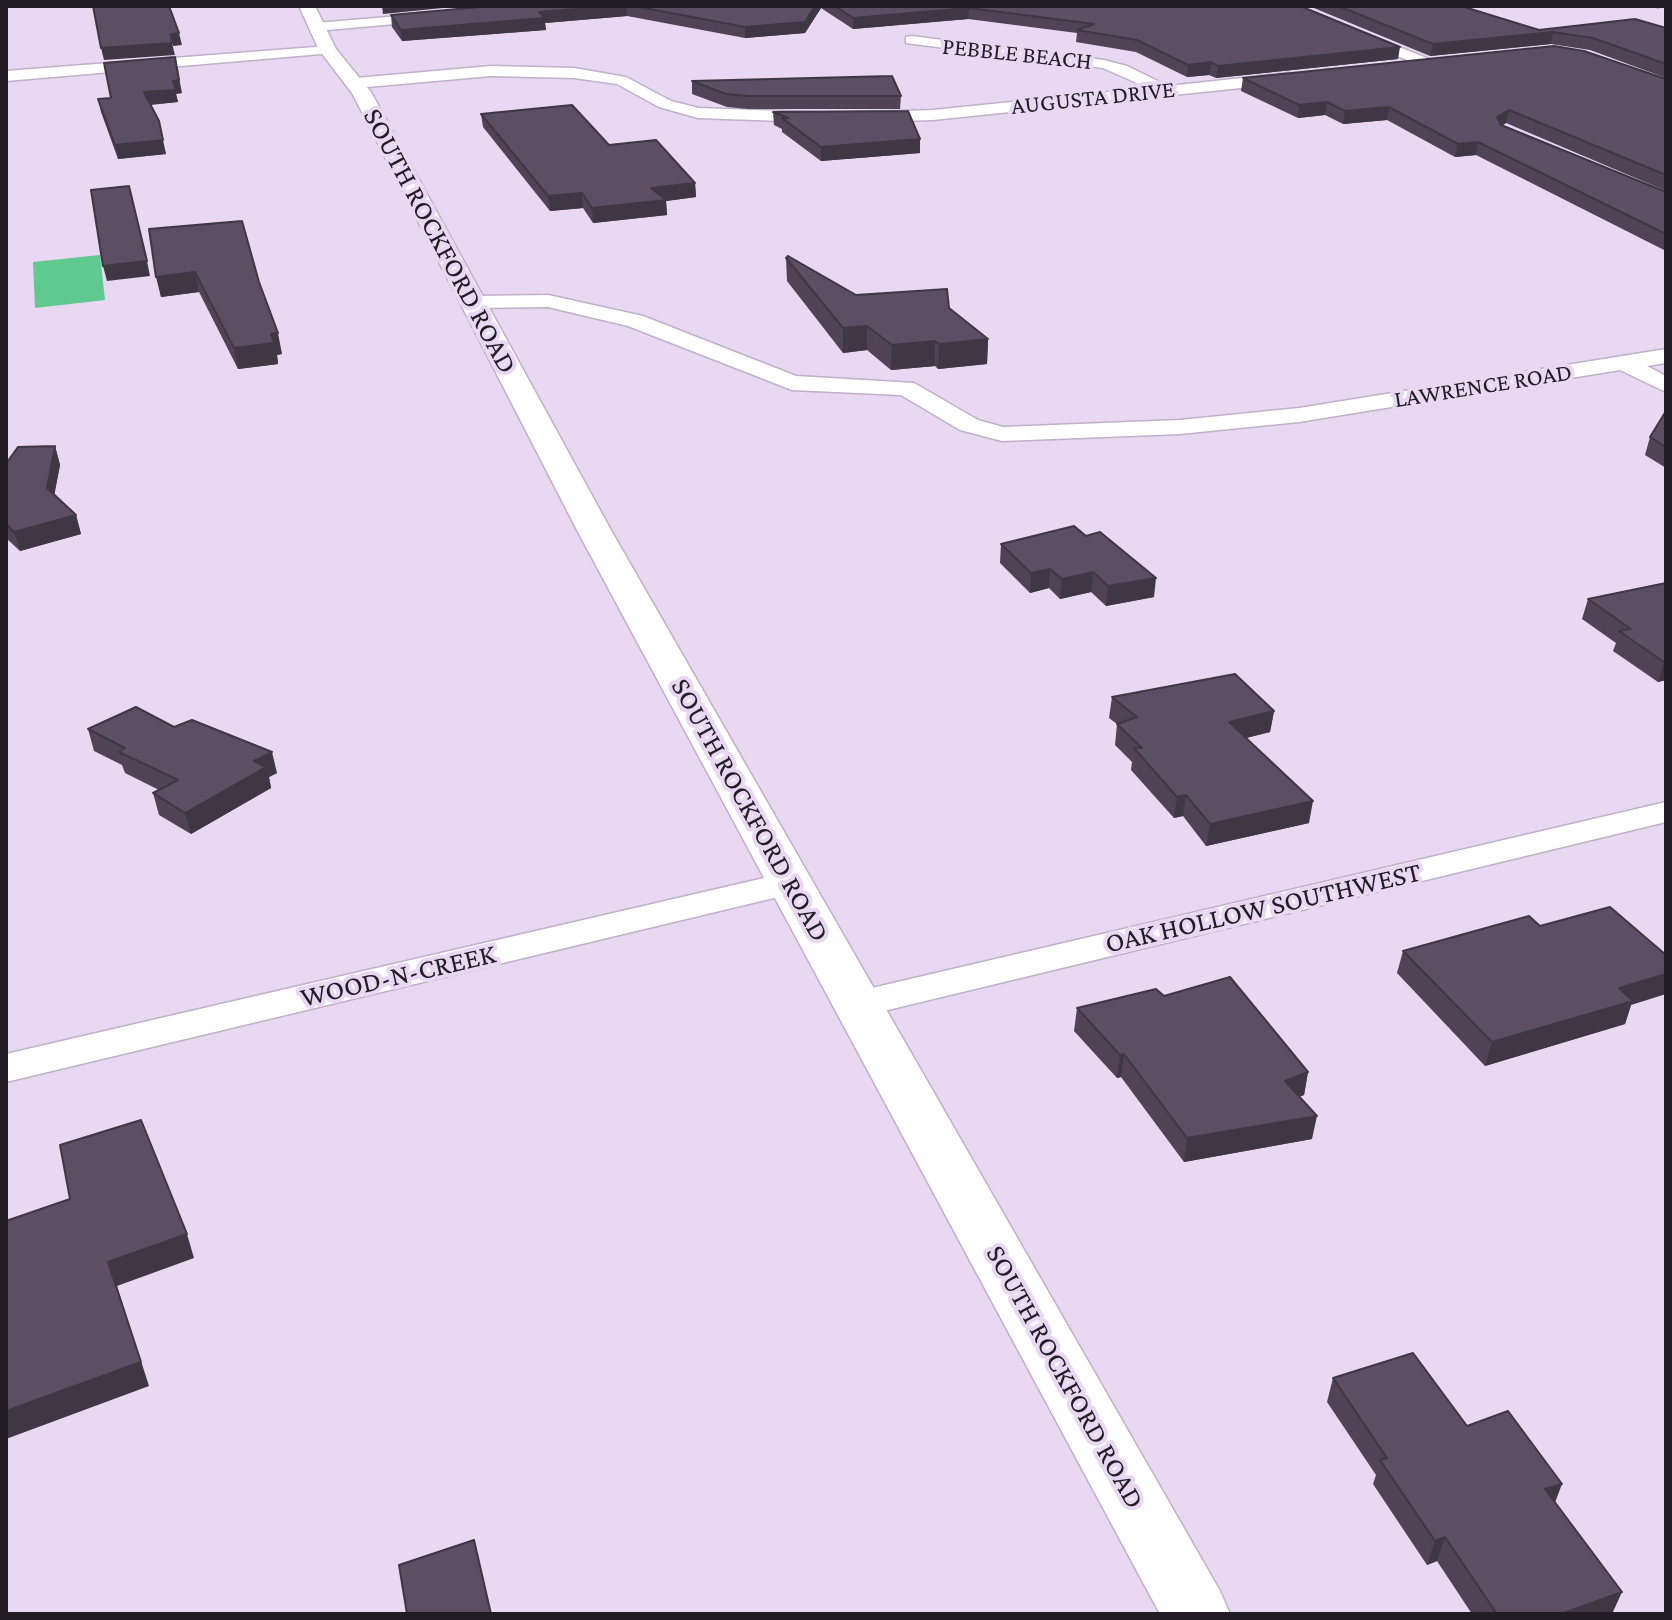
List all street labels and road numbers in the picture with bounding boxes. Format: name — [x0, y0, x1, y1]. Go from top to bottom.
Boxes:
street label: PEBBLE BEACH — [941, 32, 1093, 76]
street label: AUGUSTA DRIVE — [1010, 75, 1176, 121]
street label: SOUTH ROCKFORD ROAD — [356, 103, 524, 379]
street label: LAWRENCE ROAD — [1392, 358, 1574, 414]
street label: SOUTH ROCKFORD ROAD — [664, 673, 836, 947]
street label: OAK HOLLOW SOUTHWEST — [1102, 855, 1424, 961]
street label: WOOD-N-CREEK — [297, 937, 499, 1015]
street label: SOUTH ROCKFORD ROAD — [979, 1240, 1151, 1514]

